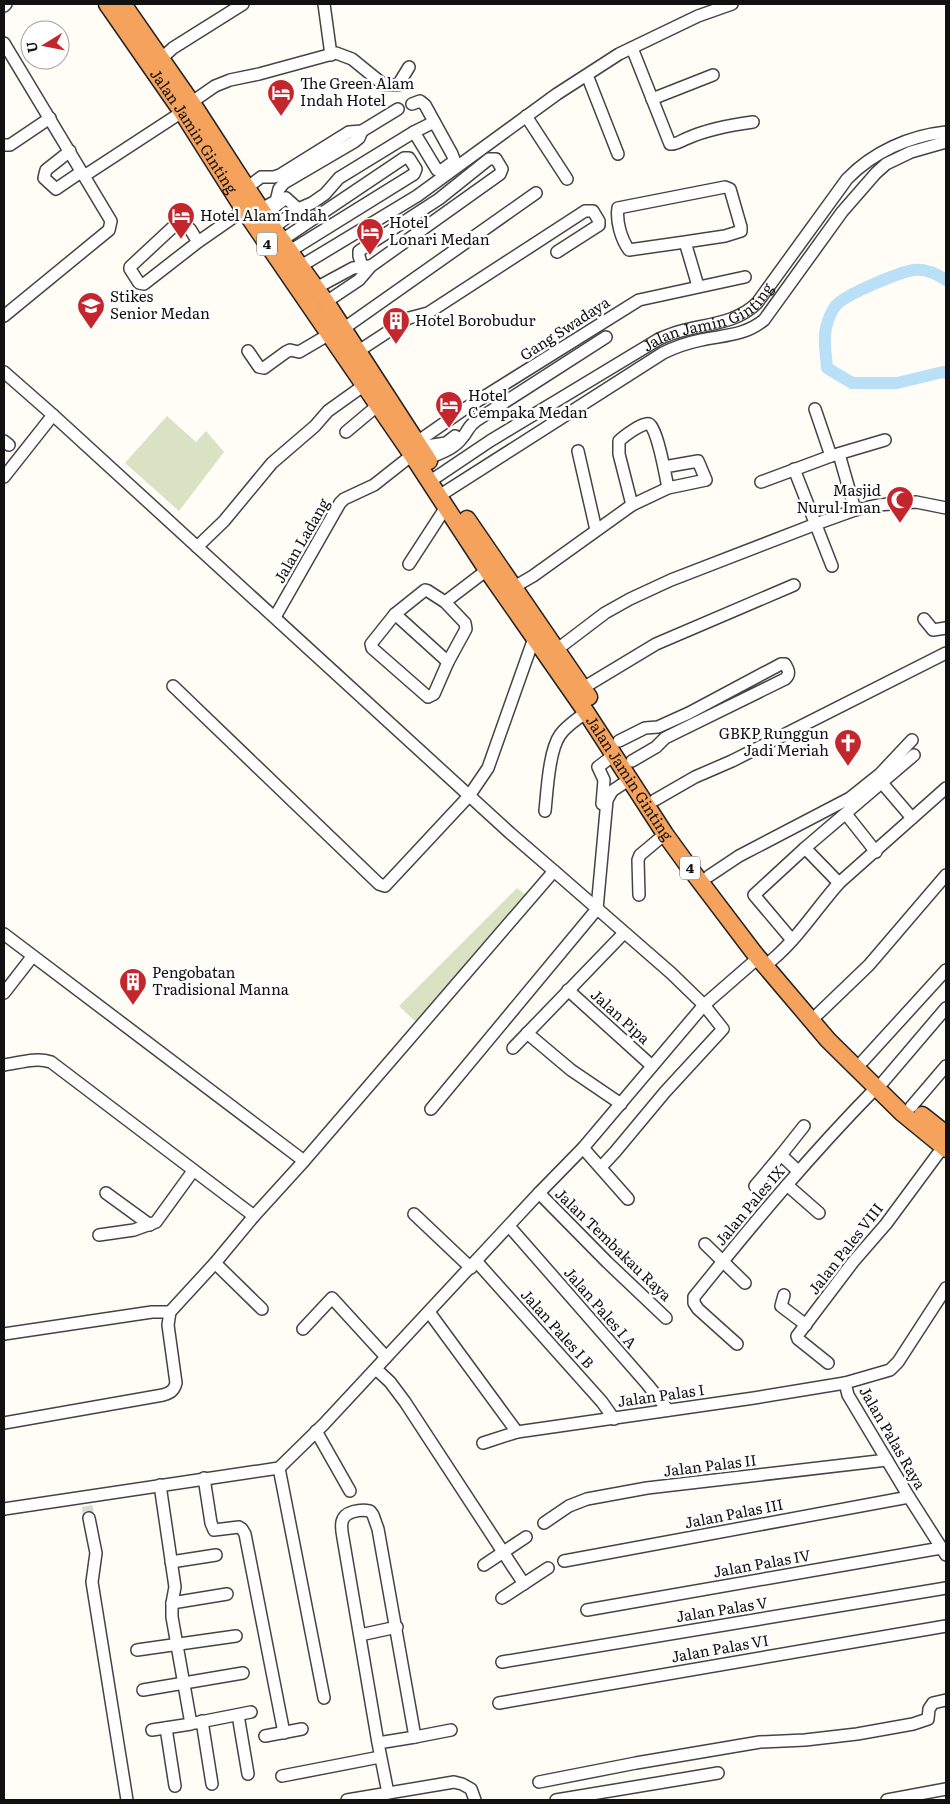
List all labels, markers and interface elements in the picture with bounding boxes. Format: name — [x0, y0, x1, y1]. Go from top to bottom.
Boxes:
north arrow — [20, 20, 70, 70]
text: U — [20, 40, 42, 55]
street label: Jalan Jamin Ginting — [145, 63, 244, 198]
place label: The Green Alam Indah Hotel — [300, 71, 415, 111]
hotel icon: The Green Alam Indah Hotel — [266, 78, 296, 117]
hotel icon: Hotel Alam Indah — [166, 201, 196, 240]
place label: Hotel Alam Indah — [200, 203, 327, 226]
place label: Hotel Lonari Medan — [389, 210, 490, 250]
hotel icon: Hotel Lonari Medan — [355, 217, 385, 256]
road number: 4 — [257, 232, 277, 255]
street label: Jalan Jamin Ginting — [637, 277, 778, 357]
place label: Stikes Senior Medan — [110, 284, 210, 324]
street label: Gang Swadaya — [515, 290, 614, 365]
school or university icon: Stikes Senior Medan — [76, 291, 106, 330]
building icon: Hotel Borobudur — [381, 306, 411, 345]
place label: Hotel Borobudur — [415, 308, 536, 331]
place label: Hotel Cempaka Medan — [468, 383, 588, 423]
hotel icon: Hotel Cempaka Medan — [434, 390, 464, 429]
place label: Masjid Nurul Iman — [796, 478, 881, 518]
mosque icon: Masjid Nurul Iman — [885, 485, 915, 524]
street label: Jalan Ladang — [267, 493, 335, 587]
street label: Jalan Jamin Ginting — [581, 710, 680, 845]
place label: GBKP Runggun Jadi Meriah — [719, 721, 829, 761]
church icon: GBKP Runggun Jadi Meriah — [833, 728, 863, 767]
road number: 4 — [680, 856, 700, 880]
place label: Pengobatan Tradisional Manna — [152, 960, 290, 1000]
building icon: Pengobatan Tradisional Manna — [118, 967, 148, 1006]
street label: Jalan Pipa — [586, 983, 657, 1049]
street label: Jalan Pales IX — [709, 1160, 789, 1250]
street label: Jalan Tembakau Raya — [551, 1182, 678, 1306]
street label: Jalan Pales VIII — [802, 1197, 888, 1299]
street label: Jalan Pales I A — [559, 1261, 643, 1353]
street label: Jalan Pales I B — [516, 1283, 600, 1373]
street label: Jalan Palas I — [616, 1377, 706, 1412]
street label: Jalan Palas Raya — [854, 1381, 933, 1494]
street label: Jalan Palas II — [662, 1447, 758, 1482]
street label: Jalan Palas III — [682, 1492, 785, 1533]
street label: Jalan Palas IV — [711, 1543, 812, 1582]
street label: Jalan Palas V — [674, 1590, 769, 1627]
street label: Jalan Palas VI — [669, 1628, 770, 1667]

